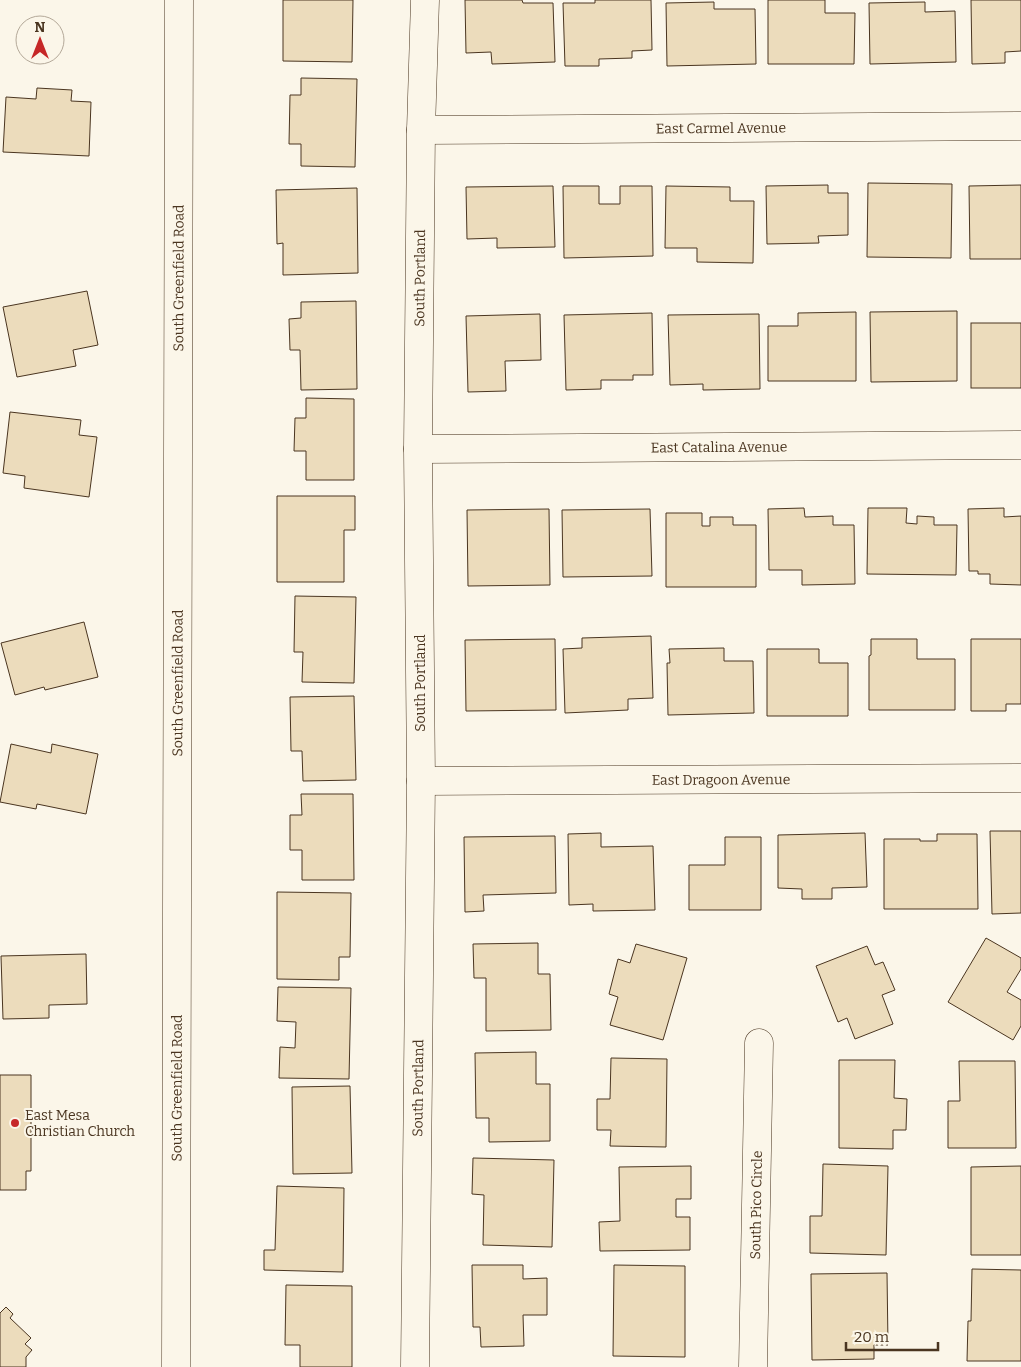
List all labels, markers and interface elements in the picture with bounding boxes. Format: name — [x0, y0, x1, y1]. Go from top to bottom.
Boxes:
north arrow — [15, 15, 65, 65]
text: N — [35, 19, 46, 36]
street label: East Carmel Avenue — [656, 119, 786, 137]
street label: South Greenfield Road — [170, 205, 187, 351]
street label: South Portland — [411, 229, 429, 327]
street label: East Catalina Avenue — [651, 438, 787, 456]
street label: South Greenfield Road — [169, 610, 186, 756]
street label: South Portland — [412, 634, 429, 732]
street label: East Dragoon Avenue — [652, 771, 790, 788]
street label: South Greenfield Road — [168, 1015, 185, 1161]
street label: South Portland — [409, 1039, 427, 1137]
place label: East Mesa Christian Church — [25, 1107, 135, 1140]
marker: East Mesa Christian Church — [9, 1117, 21, 1129]
street label: South Pico Circle — [746, 1150, 766, 1260]
scale bar — [846, 1320, 938, 1352]
text: 20 m — [854, 1328, 890, 1346]

